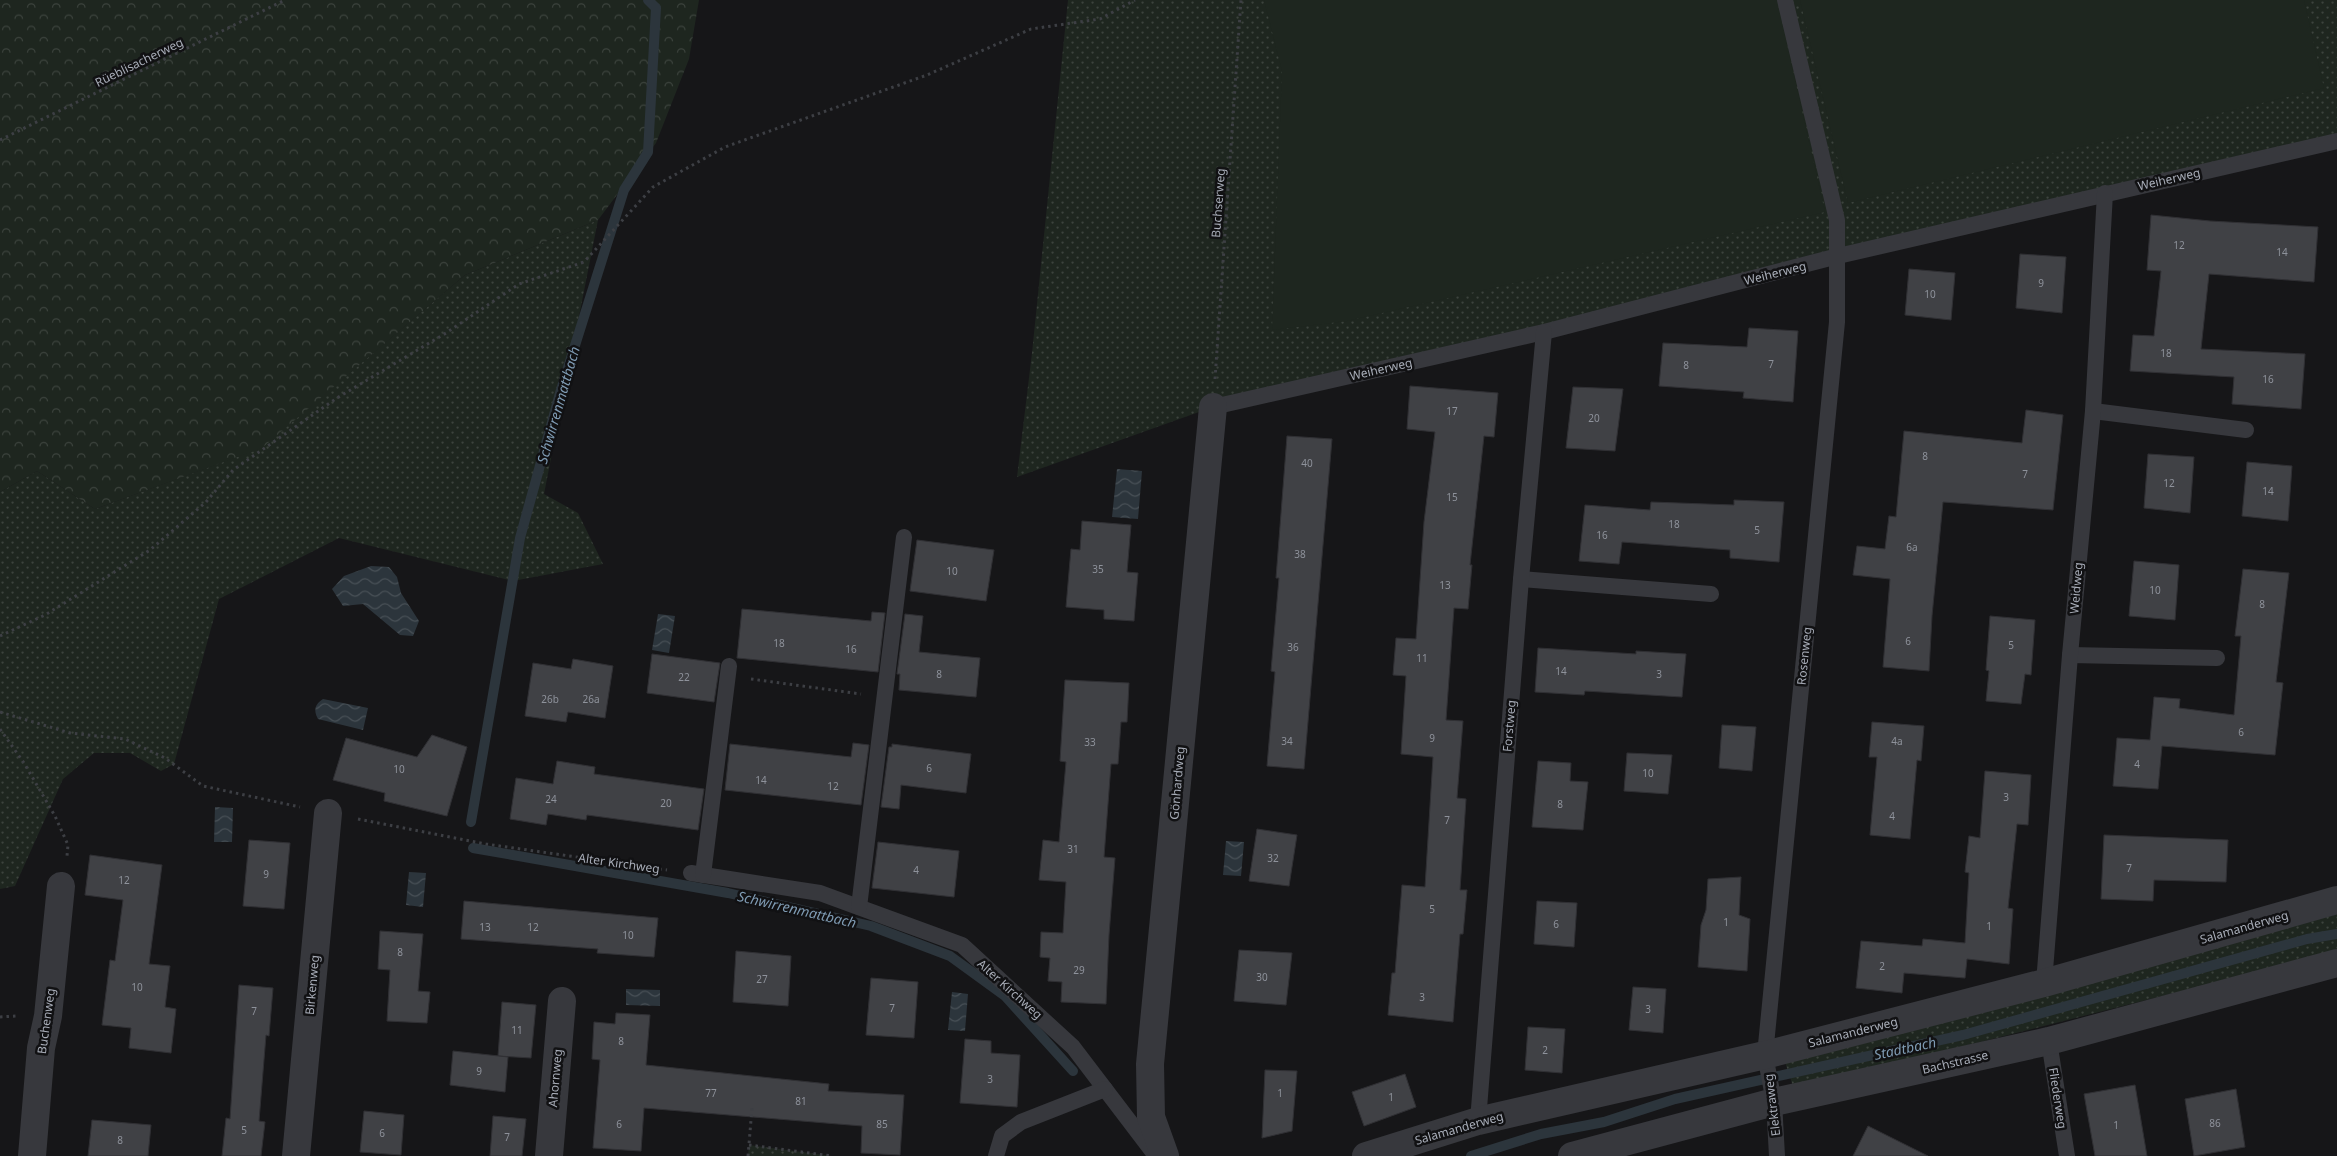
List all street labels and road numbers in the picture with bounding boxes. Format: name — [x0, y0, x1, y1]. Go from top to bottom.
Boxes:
street label: Rüeblisacherweg — [92, 33, 186, 91]
street label: Weiherweg — [2136, 164, 2202, 194]
street label: Buchserweg — [1207, 168, 1229, 238]
street label: Weiherweg — [1742, 257, 1808, 289]
street label: Weiherweg — [1348, 354, 1414, 384]
street label: Weidweg — [2065, 561, 2087, 615]
street label: Rosenweg — [1793, 626, 1815, 686]
street label: Forstweg — [1498, 699, 1520, 753]
street label: Gönhardweg — [1165, 746, 1189, 820]
street label: Alter Kirchweg — [577, 849, 661, 877]
street label: Salamanderweg — [2198, 906, 2290, 948]
street label: Birkenweg — [301, 954, 323, 1016]
street label: Alter Kirchweg — [974, 955, 1046, 1023]
street label: Buchenweg — [33, 987, 59, 1055]
street label: Salamanderweg — [1807, 1013, 1899, 1051]
street label: Bachstrasse — [1920, 1046, 1990, 1078]
street label: Ahornweg — [544, 1048, 566, 1108]
street label: Fliederweg — [2045, 1066, 2071, 1130]
street label: Elektraweg — [1760, 1073, 1784, 1137]
street label: Salamanderweg — [1413, 1107, 1505, 1149]

